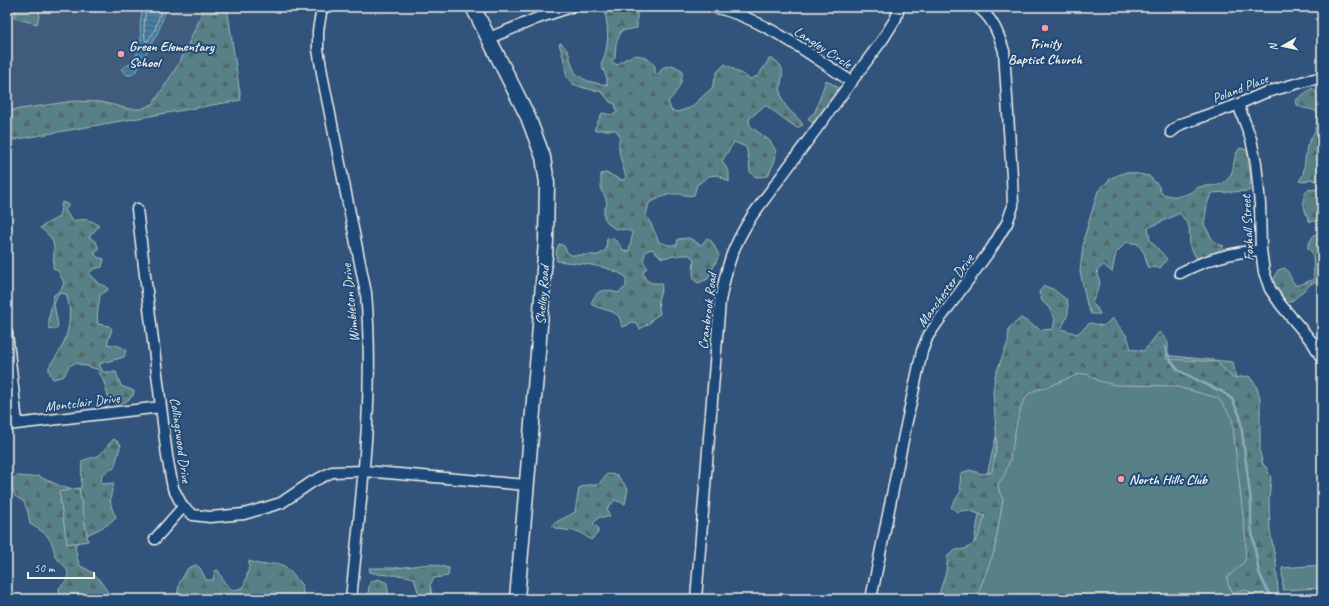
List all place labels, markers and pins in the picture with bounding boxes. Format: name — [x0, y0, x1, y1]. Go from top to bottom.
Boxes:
marker: Trinity Baptist Church — [1040, 23, 1050, 33]
place label: Trinity Baptist Church — [1008, 35, 1083, 68]
place label: Green Elementary School — [129, 38, 215, 71]
marker: Green Elementary School — [116, 49, 126, 59]
place label: North Hills Club — [1129, 471, 1208, 488]
marker: North Hills Club — [1116, 474, 1126, 484]

